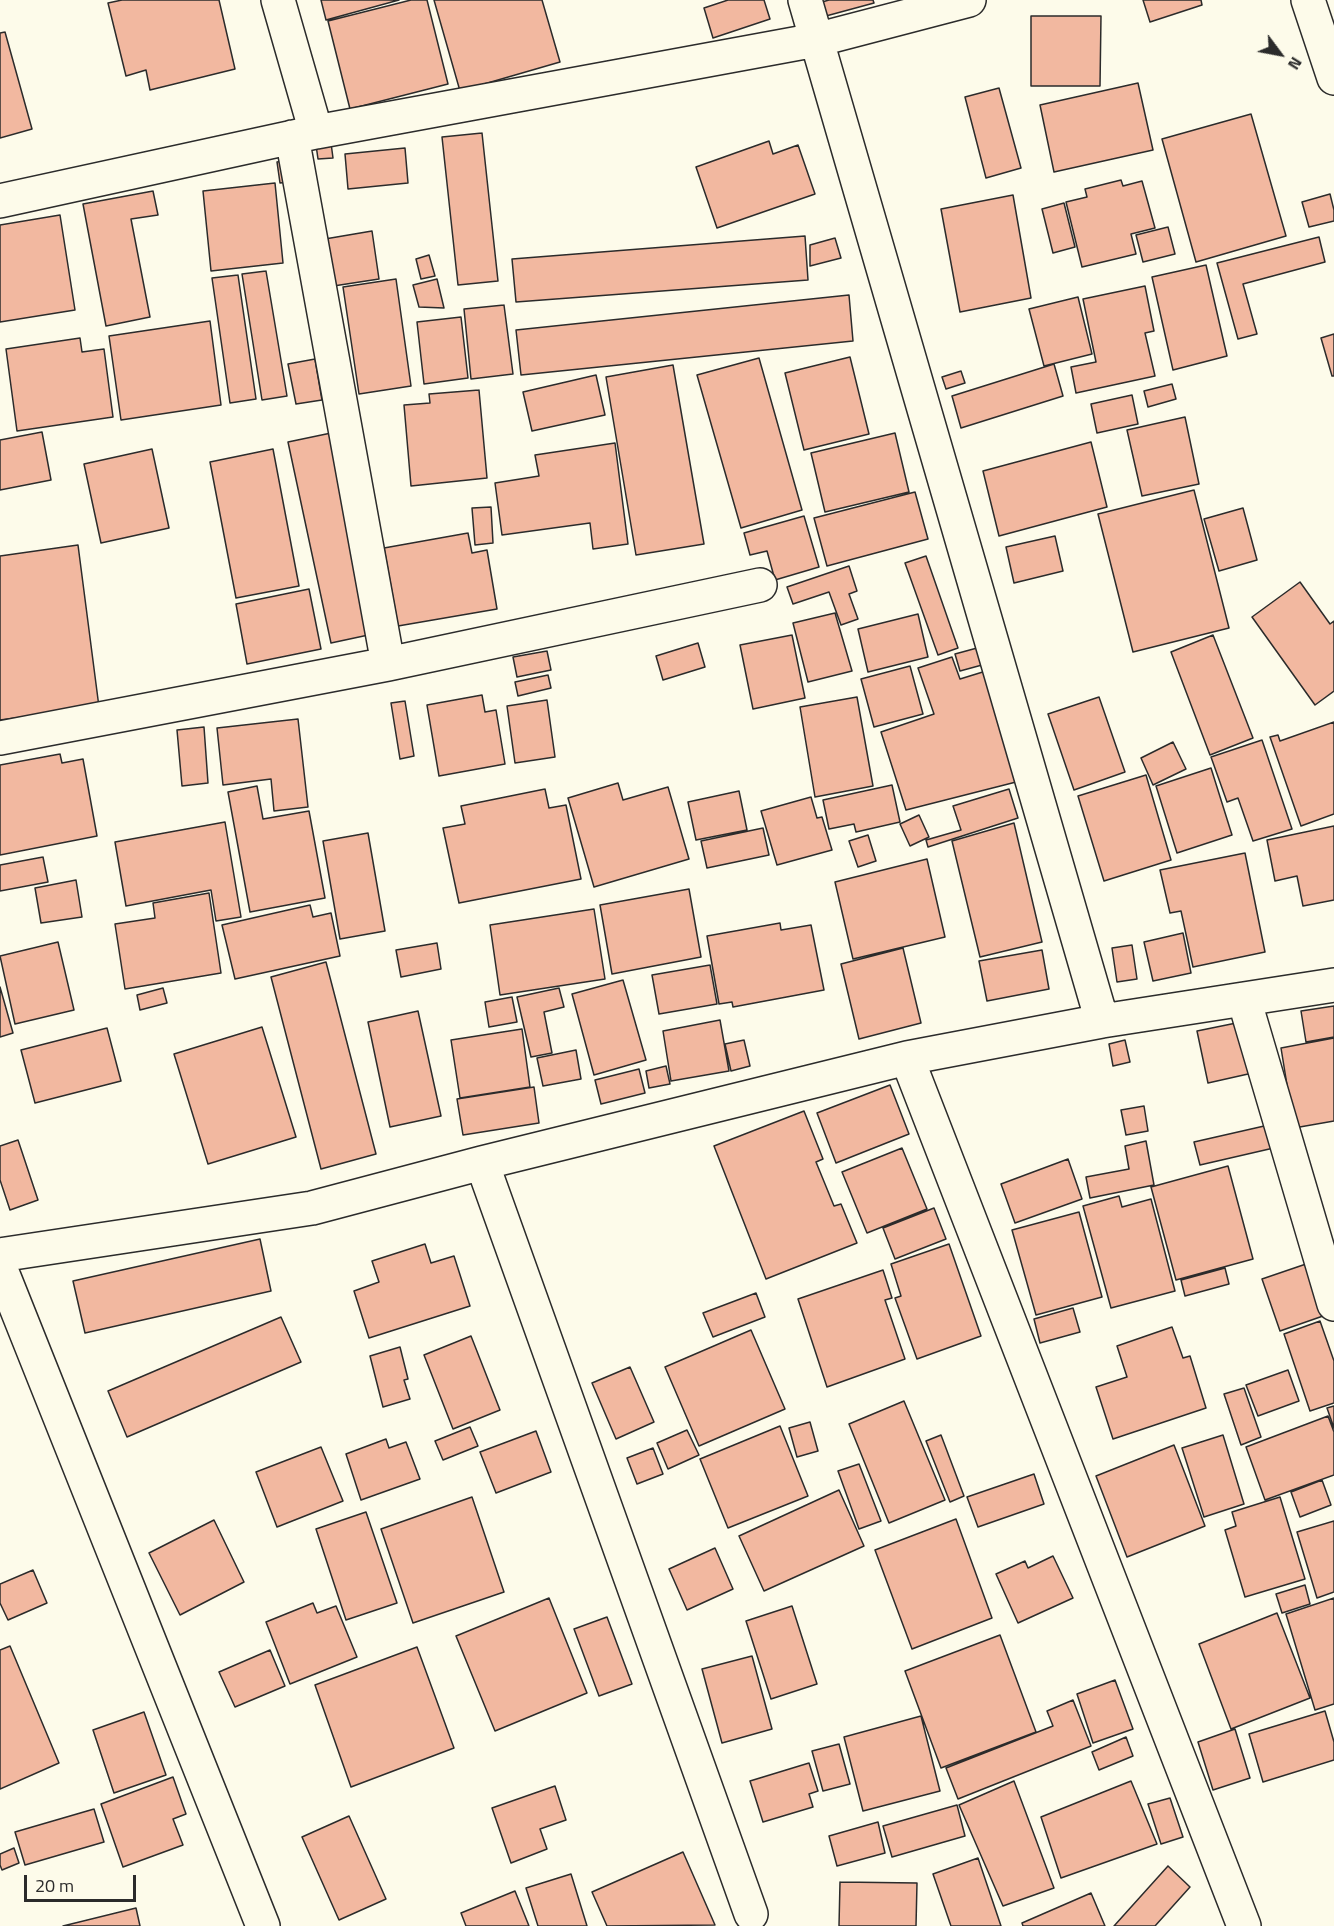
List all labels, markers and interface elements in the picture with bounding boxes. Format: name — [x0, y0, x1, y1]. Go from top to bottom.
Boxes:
north arrow — [1250, 24, 1310, 84]
text: N — [1282, 52, 1308, 75]
scale bar — [27, 1863, 140, 1901]
text: 20 m — [35, 1872, 74, 1899]

